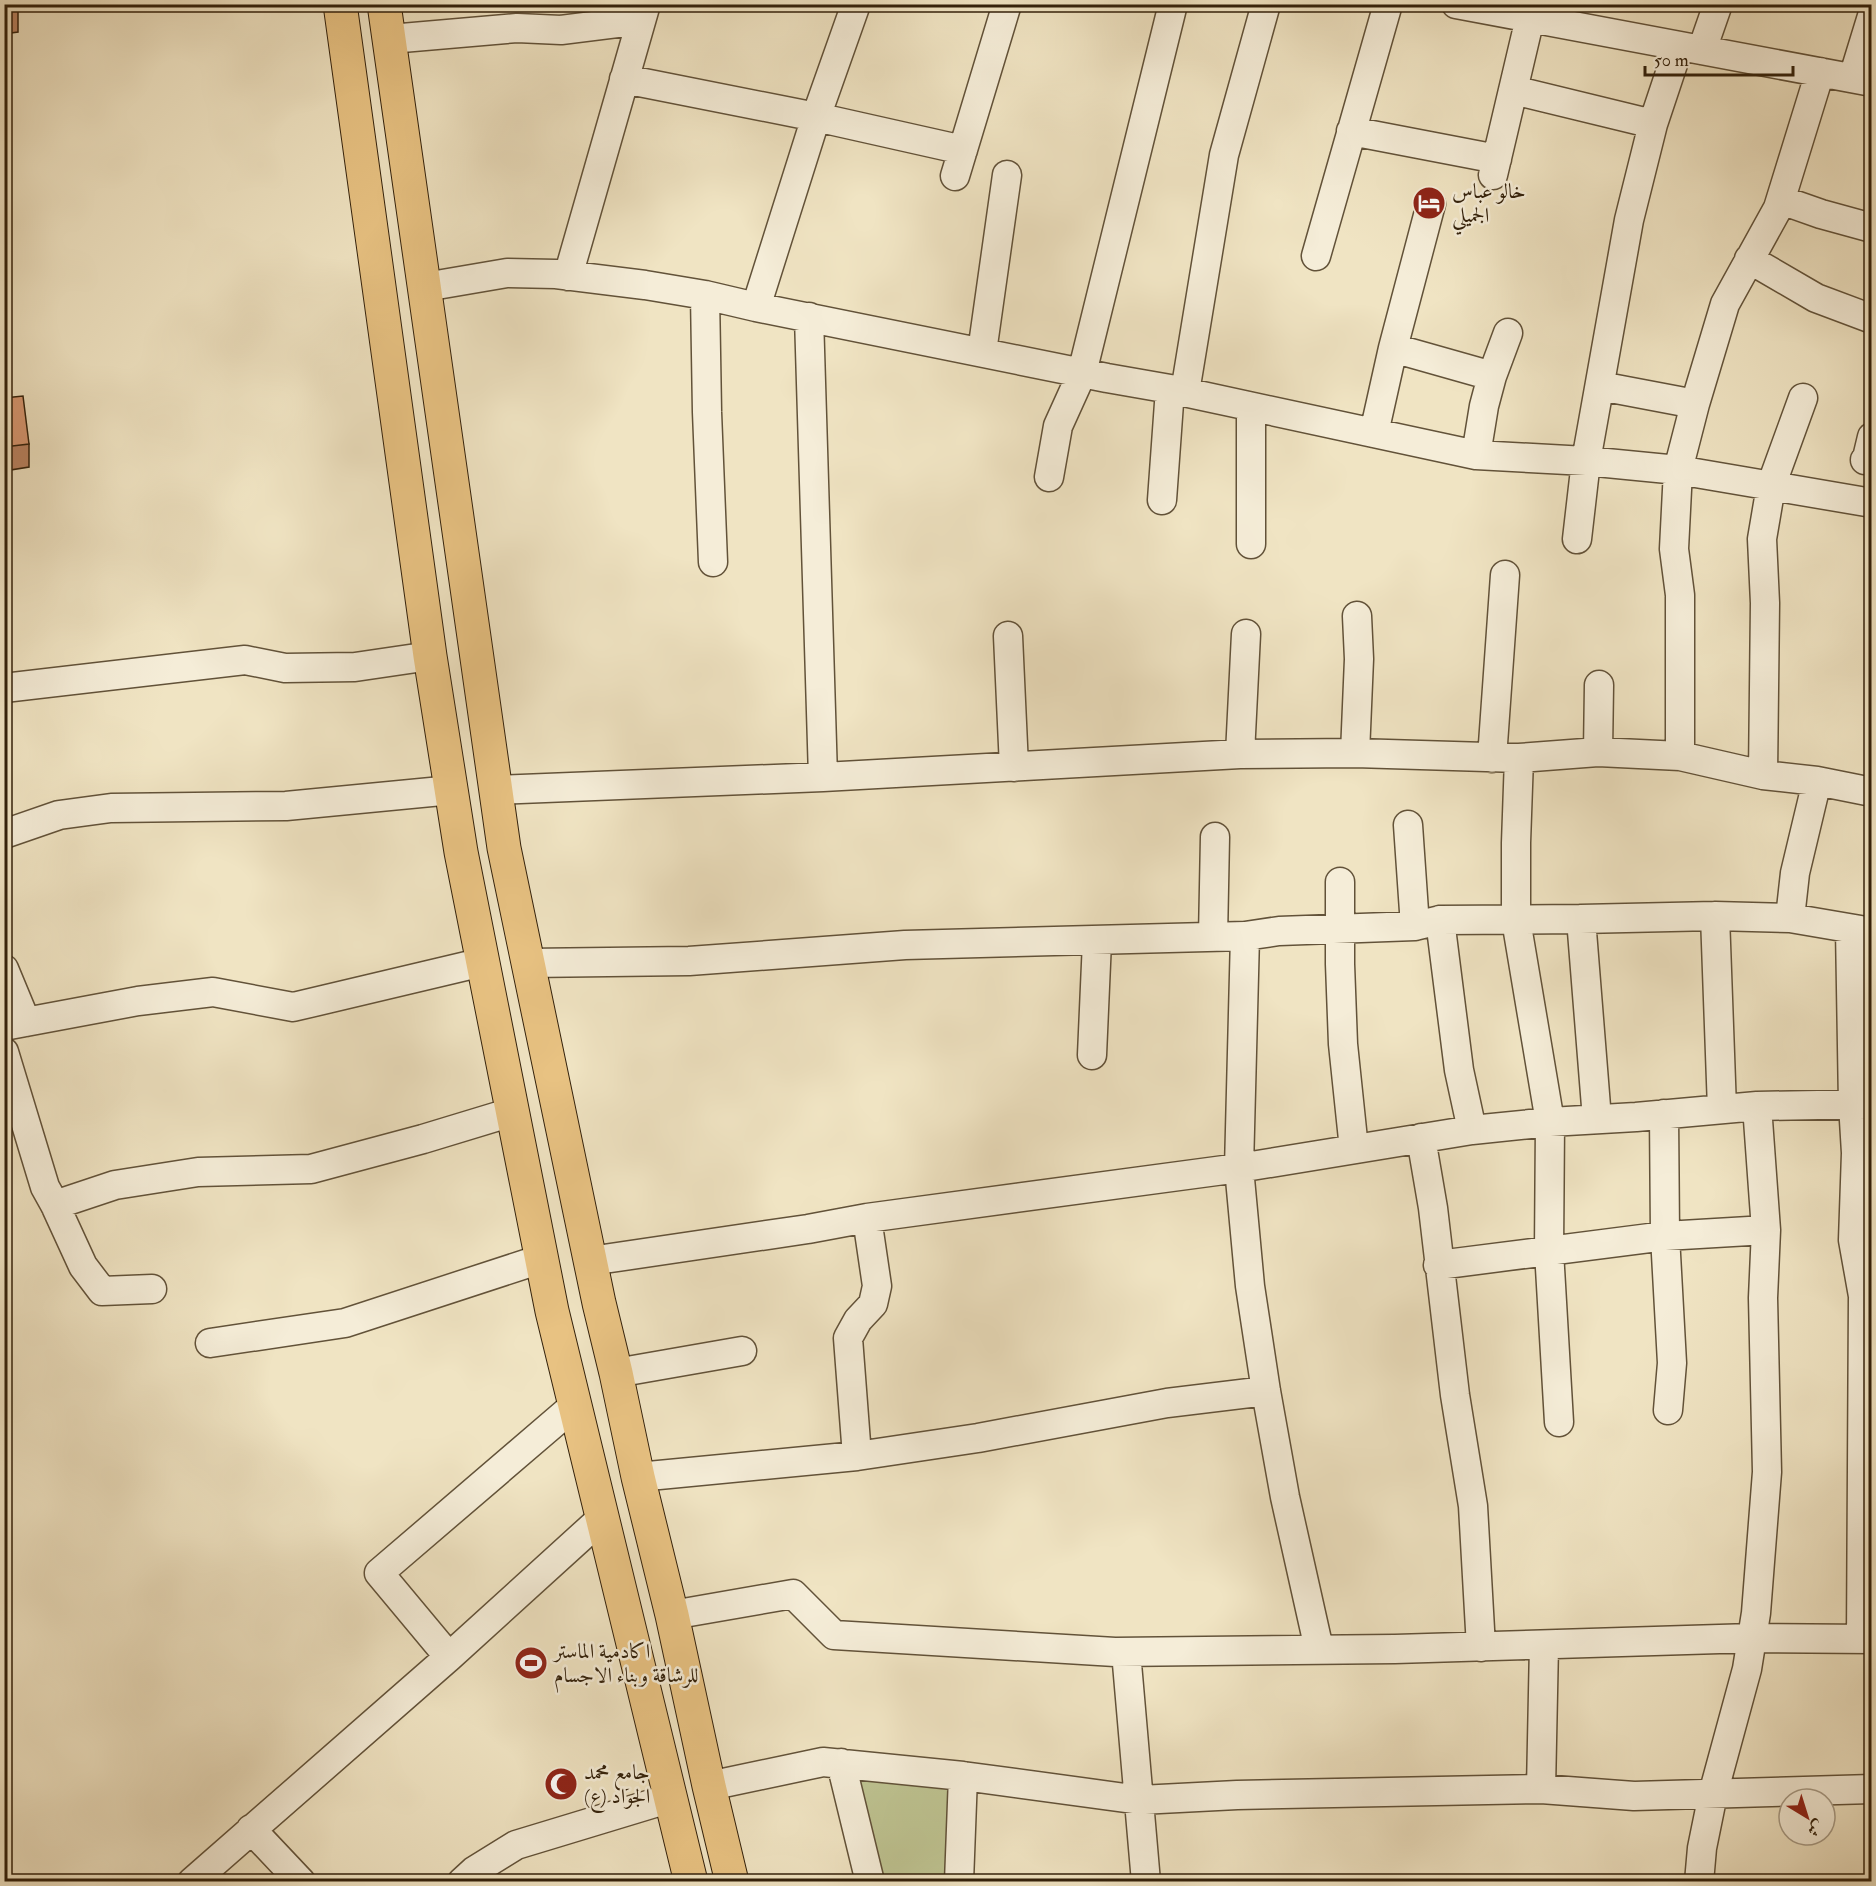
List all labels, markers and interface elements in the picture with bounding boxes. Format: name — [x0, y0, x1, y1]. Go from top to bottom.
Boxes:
scale bar — [1645, 39, 1794, 77]
text: 50 m — [1654, 49, 1689, 72]
place label: خالو عباس الجميلي — [1452, 178, 1526, 235]
hotel icon: خالو عباس الجميلي — [1411, 185, 1447, 221]
place label: اكادمية الماستر للرشاقة وبناء الاجسام — [552, 1638, 699, 1693]
sports icon: اكادمية الماستر للرشاقة وبناء الاجسام — [513, 1645, 549, 1681]
place label: جامع محمد الجواد (ع) — [584, 1759, 650, 1814]
mosque icon: جامع محمد الجواد (ع) — [543, 1766, 579, 1802]
north arrow — [1777, 1787, 1837, 1847]
text: ش — [1803, 1815, 1828, 1841]

